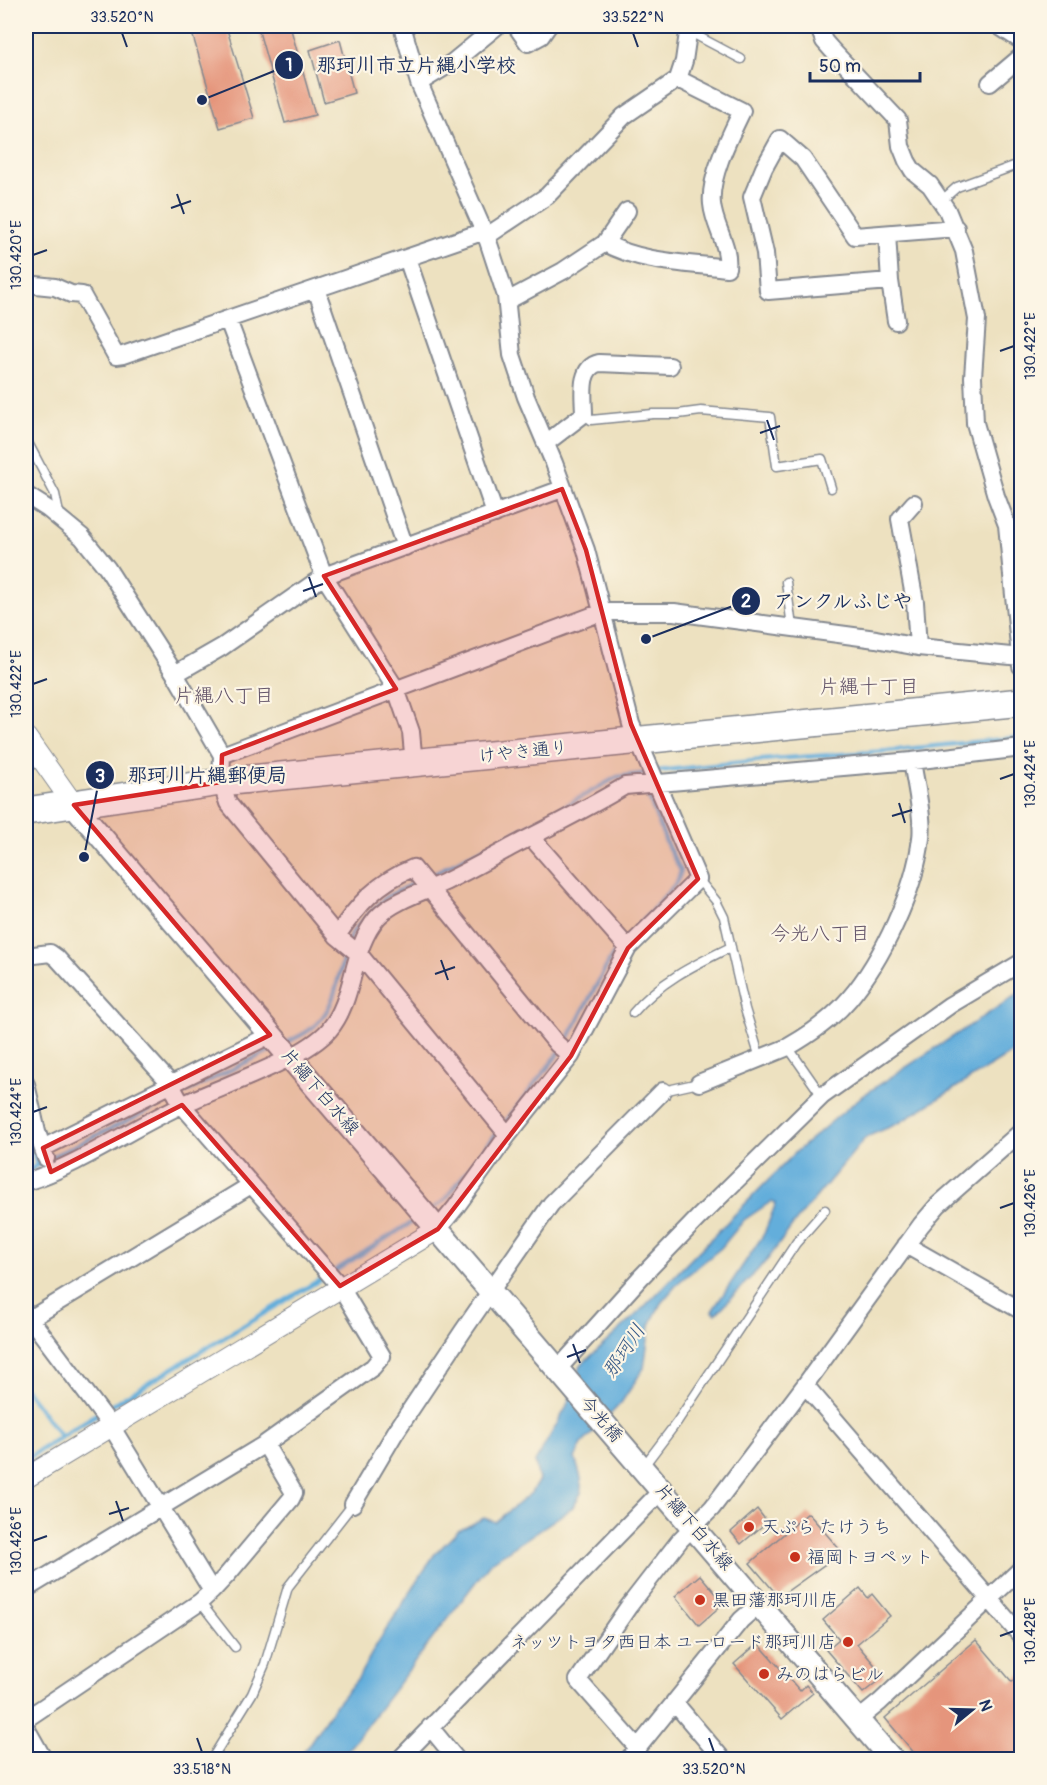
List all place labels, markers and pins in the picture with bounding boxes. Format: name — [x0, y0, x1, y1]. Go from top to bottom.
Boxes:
callout: 那珂川市立片縄小学校 — [274, 46, 528, 84]
callout: アンクルふじや — [731, 582, 925, 620]
callout: 那珂川片縄郵便局 — [85, 756, 299, 794]
place label: 天ぷら たけうち — [761, 1516, 891, 1539]
marker: 天ぷら たけうち — [742, 1520, 756, 1534]
place label: 福岡トヨペット — [807, 1546, 933, 1569]
marker: 福岡トヨペット — [788, 1550, 802, 1564]
place label: 黒田藩那珂川店 — [712, 1589, 838, 1612]
marker: 黒田藩那珂川店 — [693, 1593, 707, 1607]
place label: ネッツトヨタ西日本 ユーロード那珂川店 — [510, 1631, 836, 1654]
marker: ネッツトヨタ西日本 ユーロード那珂川店 — [841, 1635, 855, 1649]
place label: みのはらビル — [776, 1663, 884, 1686]
marker: みのはらビル — [757, 1667, 771, 1681]

